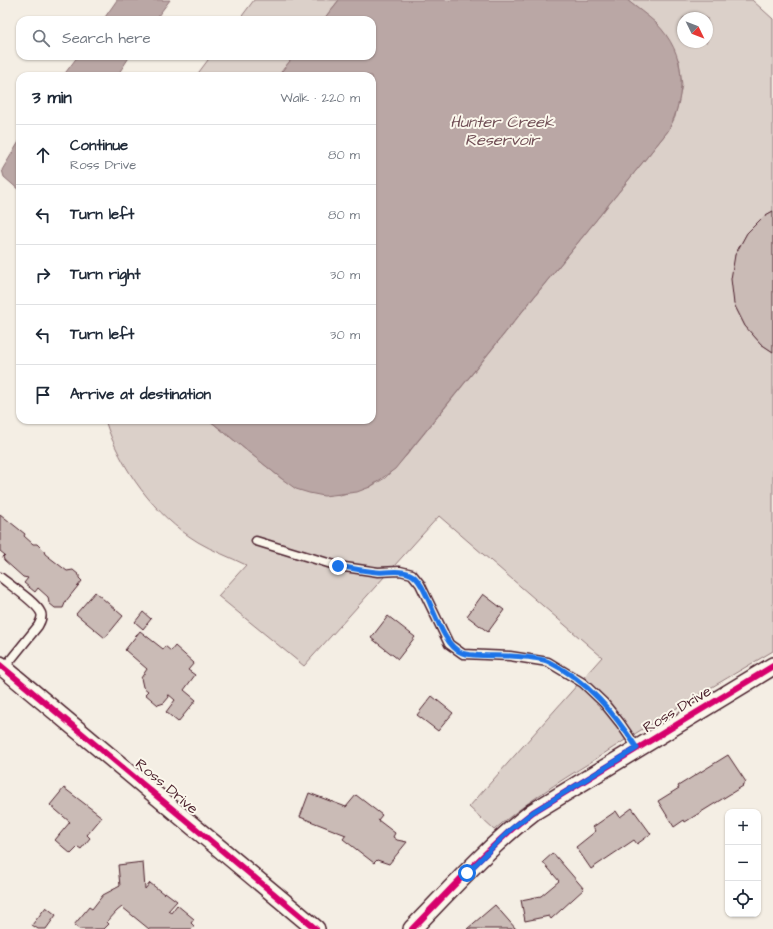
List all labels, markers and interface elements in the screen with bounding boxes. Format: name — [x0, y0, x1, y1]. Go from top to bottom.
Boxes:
north arrow — [677, 12, 713, 48]
search box — [16, 16, 376, 60]
icon: search — [30, 27, 52, 49]
text: Search here — [62, 28, 151, 49]
text: 3 min — [32, 86, 72, 110]
text: Walk · 220 m — [280, 89, 360, 107]
water label: Hunter Creek Reservoir — [450, 111, 555, 151]
text: Continue — [70, 135, 128, 156]
icon: ahead — [32, 144, 54, 166]
text: 80 m — [328, 146, 360, 164]
text: Ross Drive — [70, 156, 136, 174]
icon: left — [32, 204, 54, 226]
text: Turn left — [70, 204, 134, 225]
text: 80 m — [328, 206, 360, 224]
icon: right — [32, 264, 54, 286]
text: Turn right — [70, 264, 141, 285]
text: 30 m — [330, 266, 360, 284]
icon: left — [32, 324, 54, 346]
text: Turn left — [70, 324, 134, 345]
text: 30 m — [330, 326, 360, 344]
icon: arrive — [32, 384, 54, 406]
text: Arrive at destination — [70, 384, 211, 405]
route end — [329, 557, 347, 575]
street label: Ross Drive — [639, 681, 715, 738]
street label: Ross Drive — [131, 754, 203, 819]
map controls — [725, 809, 761, 917]
button: + — [725, 809, 761, 845]
button: − — [725, 845, 761, 881]
route start — [458, 864, 476, 882]
button: locate — [725, 881, 761, 917]

